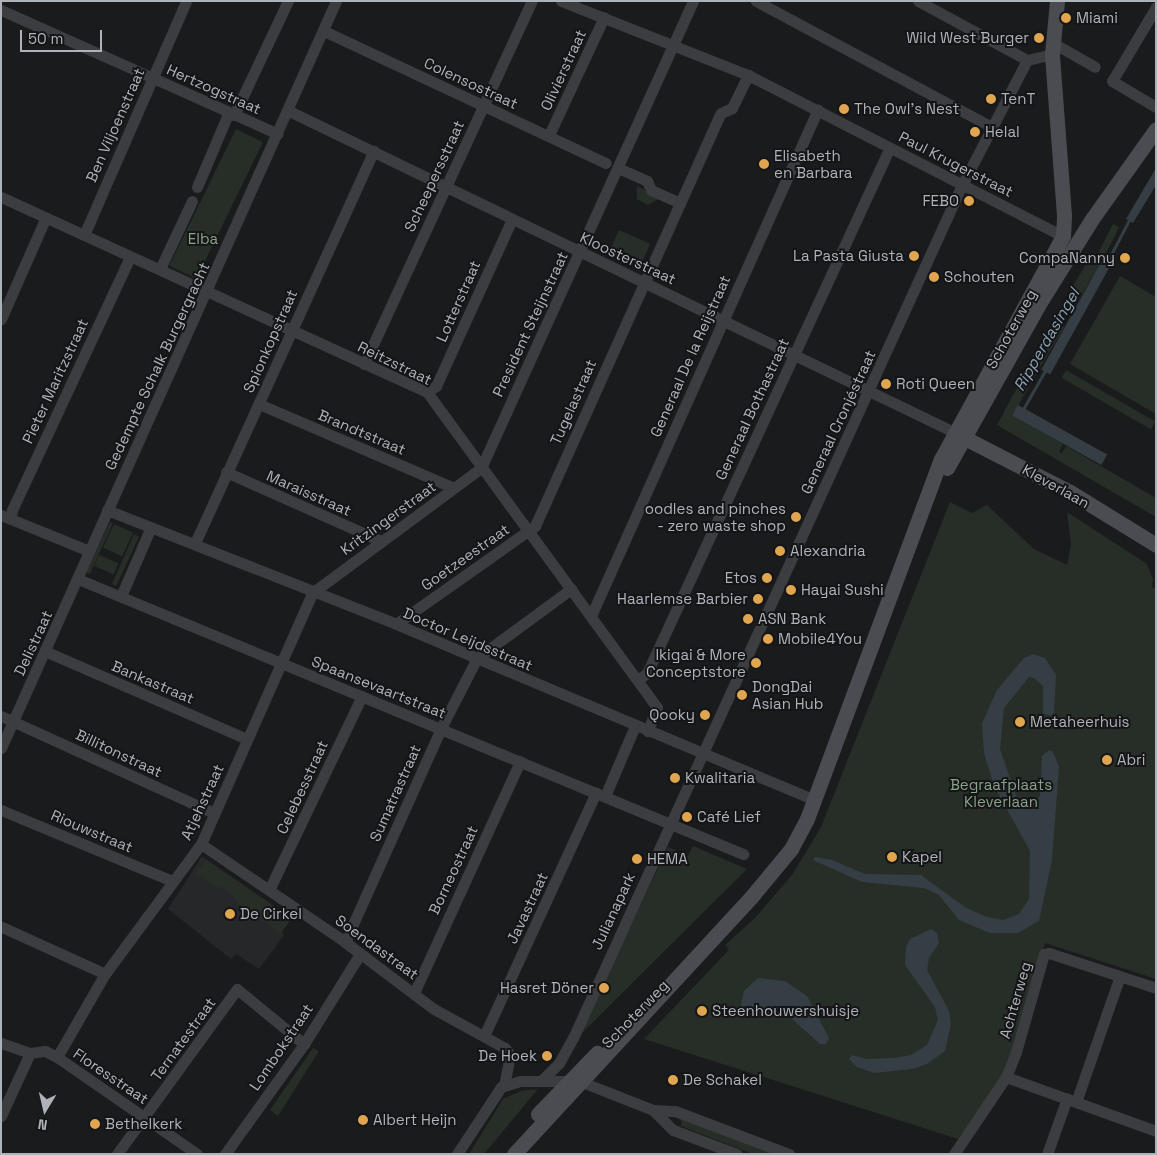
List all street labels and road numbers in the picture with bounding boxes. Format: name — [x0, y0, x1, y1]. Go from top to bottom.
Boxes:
street label: Olivierstraat — [536, 27, 590, 113]
street label: Colensostraat — [421, 53, 521, 113]
street label: Hertzogstraat — [164, 60, 264, 118]
street label: Ben Viljoenstraat — [82, 65, 148, 185]
street label: Scheepersstraat — [400, 117, 468, 235]
street label: Paul Krugerstraat — [896, 127, 1016, 201]
street label: Kloosterstraat — [577, 228, 679, 288]
street label: President Steijnstraat — [488, 249, 572, 399]
street label: Lotterstraat — [432, 257, 484, 345]
street label: Gedempte Schalk Burgergracht — [101, 259, 213, 473]
street label: Generaal De la Reijstraat — [646, 272, 734, 440]
street label: Spionkopstraat — [239, 286, 301, 396]
street label: Schoterweg — [982, 286, 1040, 372]
street label: Pieter Maritzstraat — [18, 316, 92, 446]
street label: Generaal Bothastraat — [711, 335, 793, 483]
street label: Reitzstraat — [355, 337, 435, 389]
street label: Generaal Cronjéstraat — [797, 347, 879, 497]
street label: Tugelastraat — [546, 357, 600, 447]
street label: Brandtstraat — [315, 405, 409, 459]
street label: Kleverlaan — [1019, 460, 1093, 512]
street label: Maraisstraat — [264, 466, 354, 520]
street label: Kritzingerstraat — [337, 477, 439, 559]
street label: Goetzeestraat — [417, 520, 513, 594]
street label: Doctor Leijdsstraat — [401, 604, 535, 674]
street label: Delistraat — [10, 608, 56, 678]
street label: Spaansevaartstraat — [309, 652, 449, 722]
street label: Bankastraat — [109, 657, 197, 707]
street label: Billitonstraat — [73, 725, 165, 781]
street label: Celebesstraat — [272, 737, 332, 837]
street label: Sumatrastraat — [366, 742, 424, 844]
street label: Atjehstraat — [177, 761, 227, 843]
street label: Riouwstraat — [48, 806, 136, 856]
street label: Borneostraat — [425, 823, 481, 917]
street label: Javastraat — [503, 869, 551, 947]
street label: Julianapark — [587, 869, 639, 953]
street label: Soendastraat — [332, 911, 422, 983]
street label: Achterweg — [995, 960, 1035, 1040]
street label: Schoterweg — [598, 976, 672, 1052]
street label: Ternatestraat — [147, 994, 219, 1084]
street label: Lombokstraat — [245, 1000, 317, 1094]
street label: Floresstraat — [70, 1044, 152, 1108]

